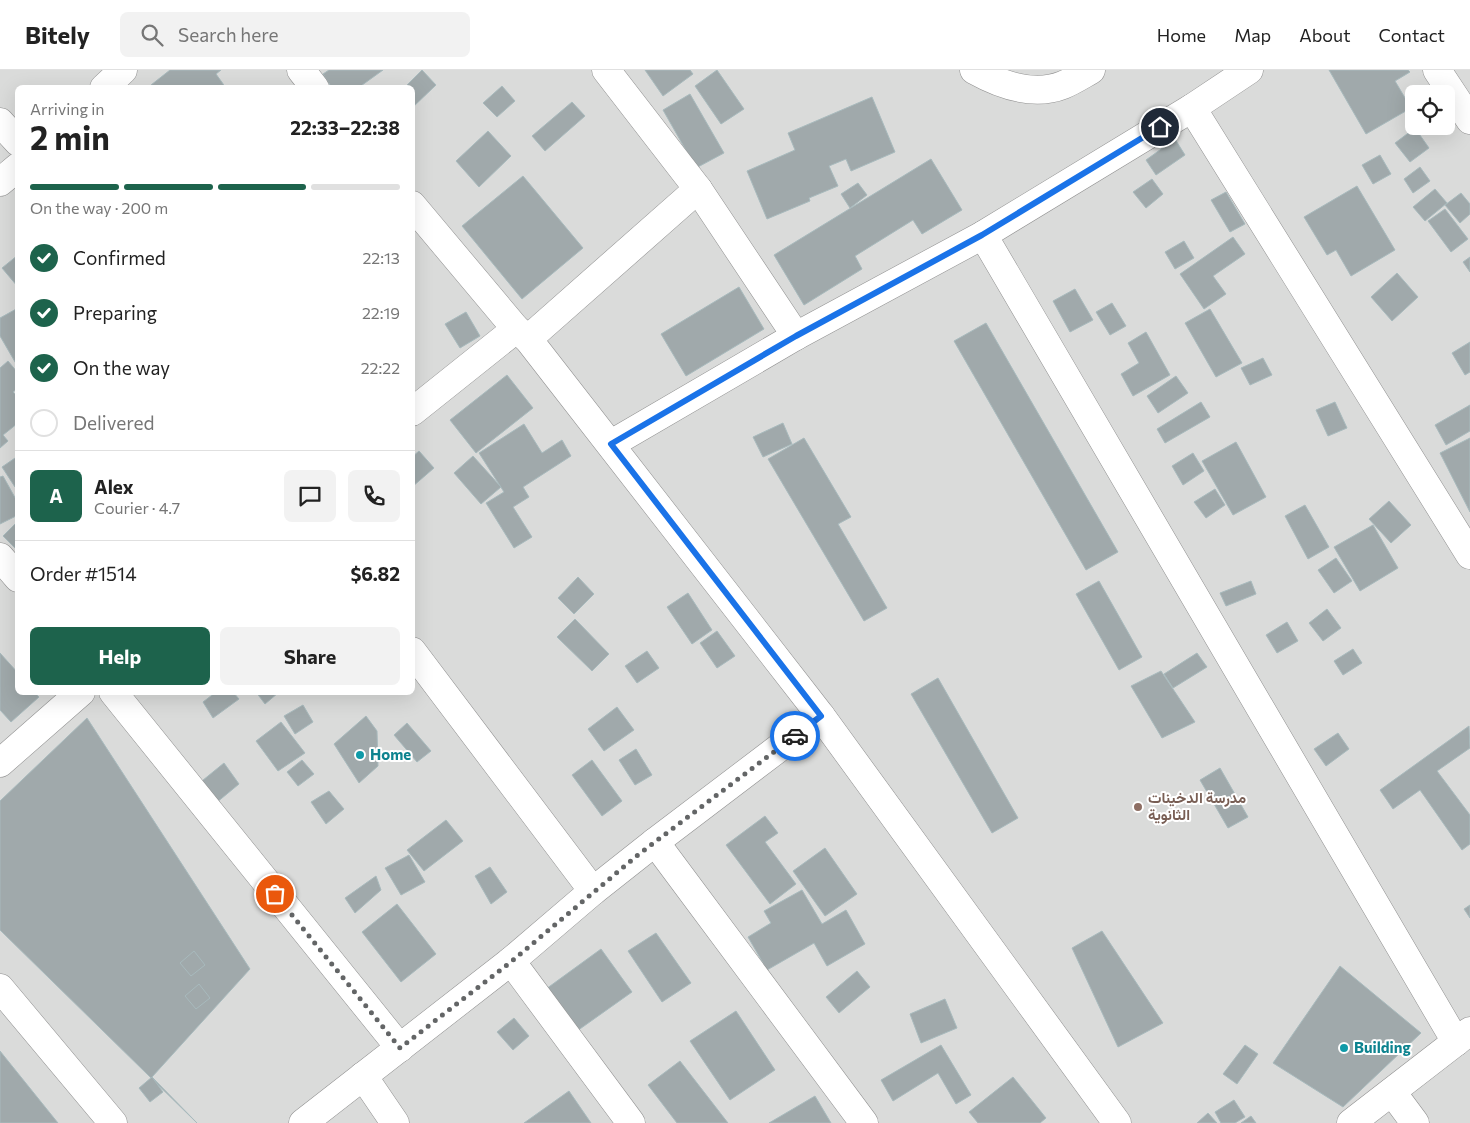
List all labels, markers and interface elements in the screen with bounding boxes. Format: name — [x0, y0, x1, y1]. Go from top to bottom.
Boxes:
search box — [120, 12, 470, 57]
text: Bitely — [25, 20, 90, 49]
icon: search — [138, 21, 166, 49]
text: Search here — [178, 23, 278, 46]
text: Home — [1157, 24, 1206, 46]
text: Map — [1234, 24, 1271, 46]
text: About — [1299, 24, 1351, 46]
text: Contact — [1379, 24, 1445, 46]
map controls — [1405, 85, 1455, 135]
button: locate — [1405, 85, 1455, 135]
text: Arriving in — [30, 99, 104, 118]
pin — [1139, 106, 1181, 148]
icon: home — [1146, 113, 1174, 141]
text: 22:33–22:38 — [290, 116, 400, 139]
text: 2 min — [30, 117, 110, 157]
text: On the way · 200 m — [30, 198, 168, 217]
icon: check — [30, 244, 58, 272]
text: Confirmed — [73, 246, 166, 269]
text: 22:13 — [363, 248, 400, 267]
icon: check — [30, 299, 58, 327]
text: Preparing — [73, 301, 157, 324]
text: 22:19 — [362, 303, 400, 322]
icon: check — [30, 354, 58, 382]
text: On the way — [73, 356, 170, 379]
text: 22:22 — [361, 358, 400, 377]
text: Delivered — [73, 411, 154, 434]
button: chat — [284, 470, 336, 522]
button: phone — [348, 470, 400, 522]
text: Alex — [94, 475, 134, 498]
text: A — [49, 484, 63, 507]
text: Courier · 4.7 — [94, 498, 180, 517]
text: Order #1514 — [30, 562, 137, 585]
text: $6.82 — [350, 562, 400, 585]
button: Help — [30, 627, 210, 685]
button: Share — [220, 627, 400, 685]
courier — [770, 711, 820, 761]
icon: car — [781, 722, 809, 750]
place label: Home — [370, 745, 411, 763]
marker: Home — [354, 749, 366, 761]
place label: مدرسة الدخينات الثانوية — [1148, 788, 1246, 824]
marker: مدرسة الدخينات الثانوية — [1132, 801, 1144, 813]
pin — [254, 873, 296, 915]
icon: bag — [261, 880, 289, 908]
place label: Building — [1354, 1038, 1411, 1056]
marker: Building — [1338, 1042, 1350, 1054]

